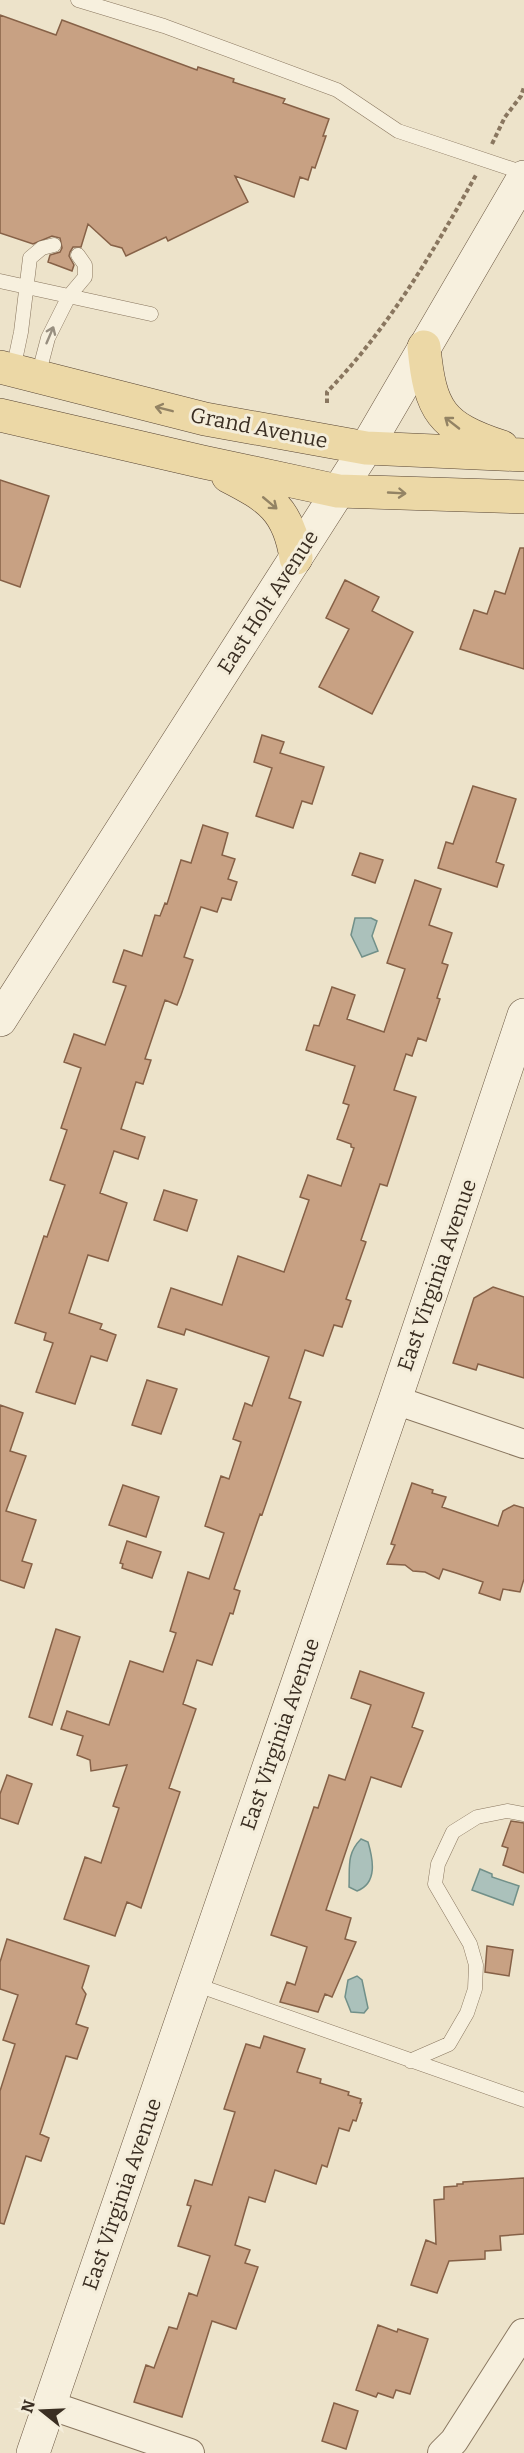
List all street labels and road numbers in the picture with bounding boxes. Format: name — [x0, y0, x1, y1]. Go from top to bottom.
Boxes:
street label: Grand Avenue — [188, 402, 330, 454]
street label: East Holt Avenue — [212, 525, 324, 679]
street label: East Virginia Avenue — [392, 1176, 482, 1374]
street label: East Virginia Avenue — [235, 1635, 325, 1833]
street label: East Virginia Avenue — [77, 2095, 167, 2293]

